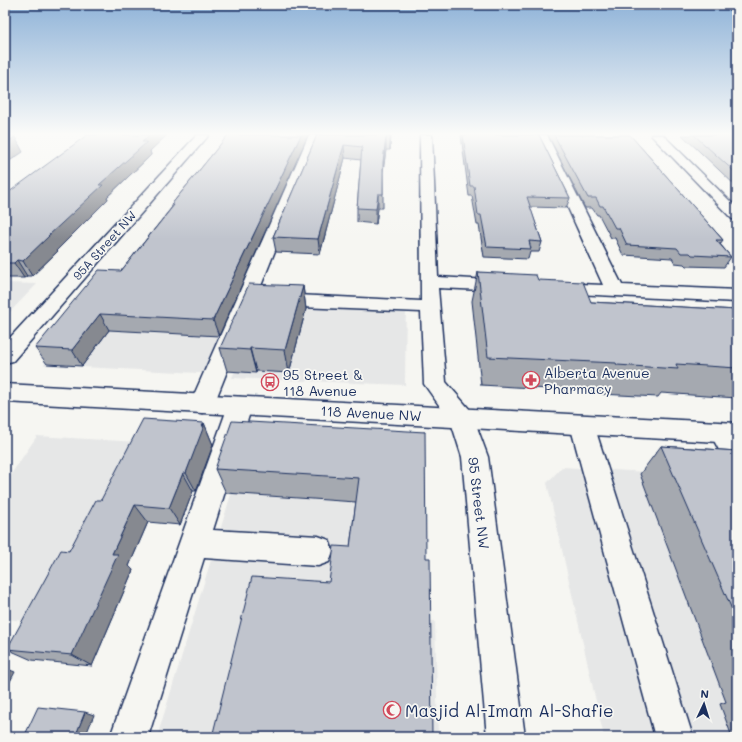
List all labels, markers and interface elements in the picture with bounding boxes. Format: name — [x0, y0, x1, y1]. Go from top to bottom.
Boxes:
street label: 95A Street NW — [69, 207, 139, 283]
place label: Alberta Avenue Pharmacy — [544, 363, 650, 398]
place label: 95 Street & 118 Avenue — [283, 365, 363, 400]
pharmacy icon: Alberta Avenue Pharmacy — [521, 370, 541, 390]
bus stop icon: 95 Street & 118 Avenue — [260, 372, 280, 392]
street label: 118 Avenue NW — [320, 401, 422, 425]
street label: 95 Street NW — [464, 456, 494, 550]
north arrow — [684, 684, 724, 724]
text: N — [700, 686, 709, 701]
place label: Masjid Al-Imam Al-Shafie — [405, 699, 614, 721]
mosque icon: Masjid Al-Imam Al-Shafie — [382, 700, 402, 720]

